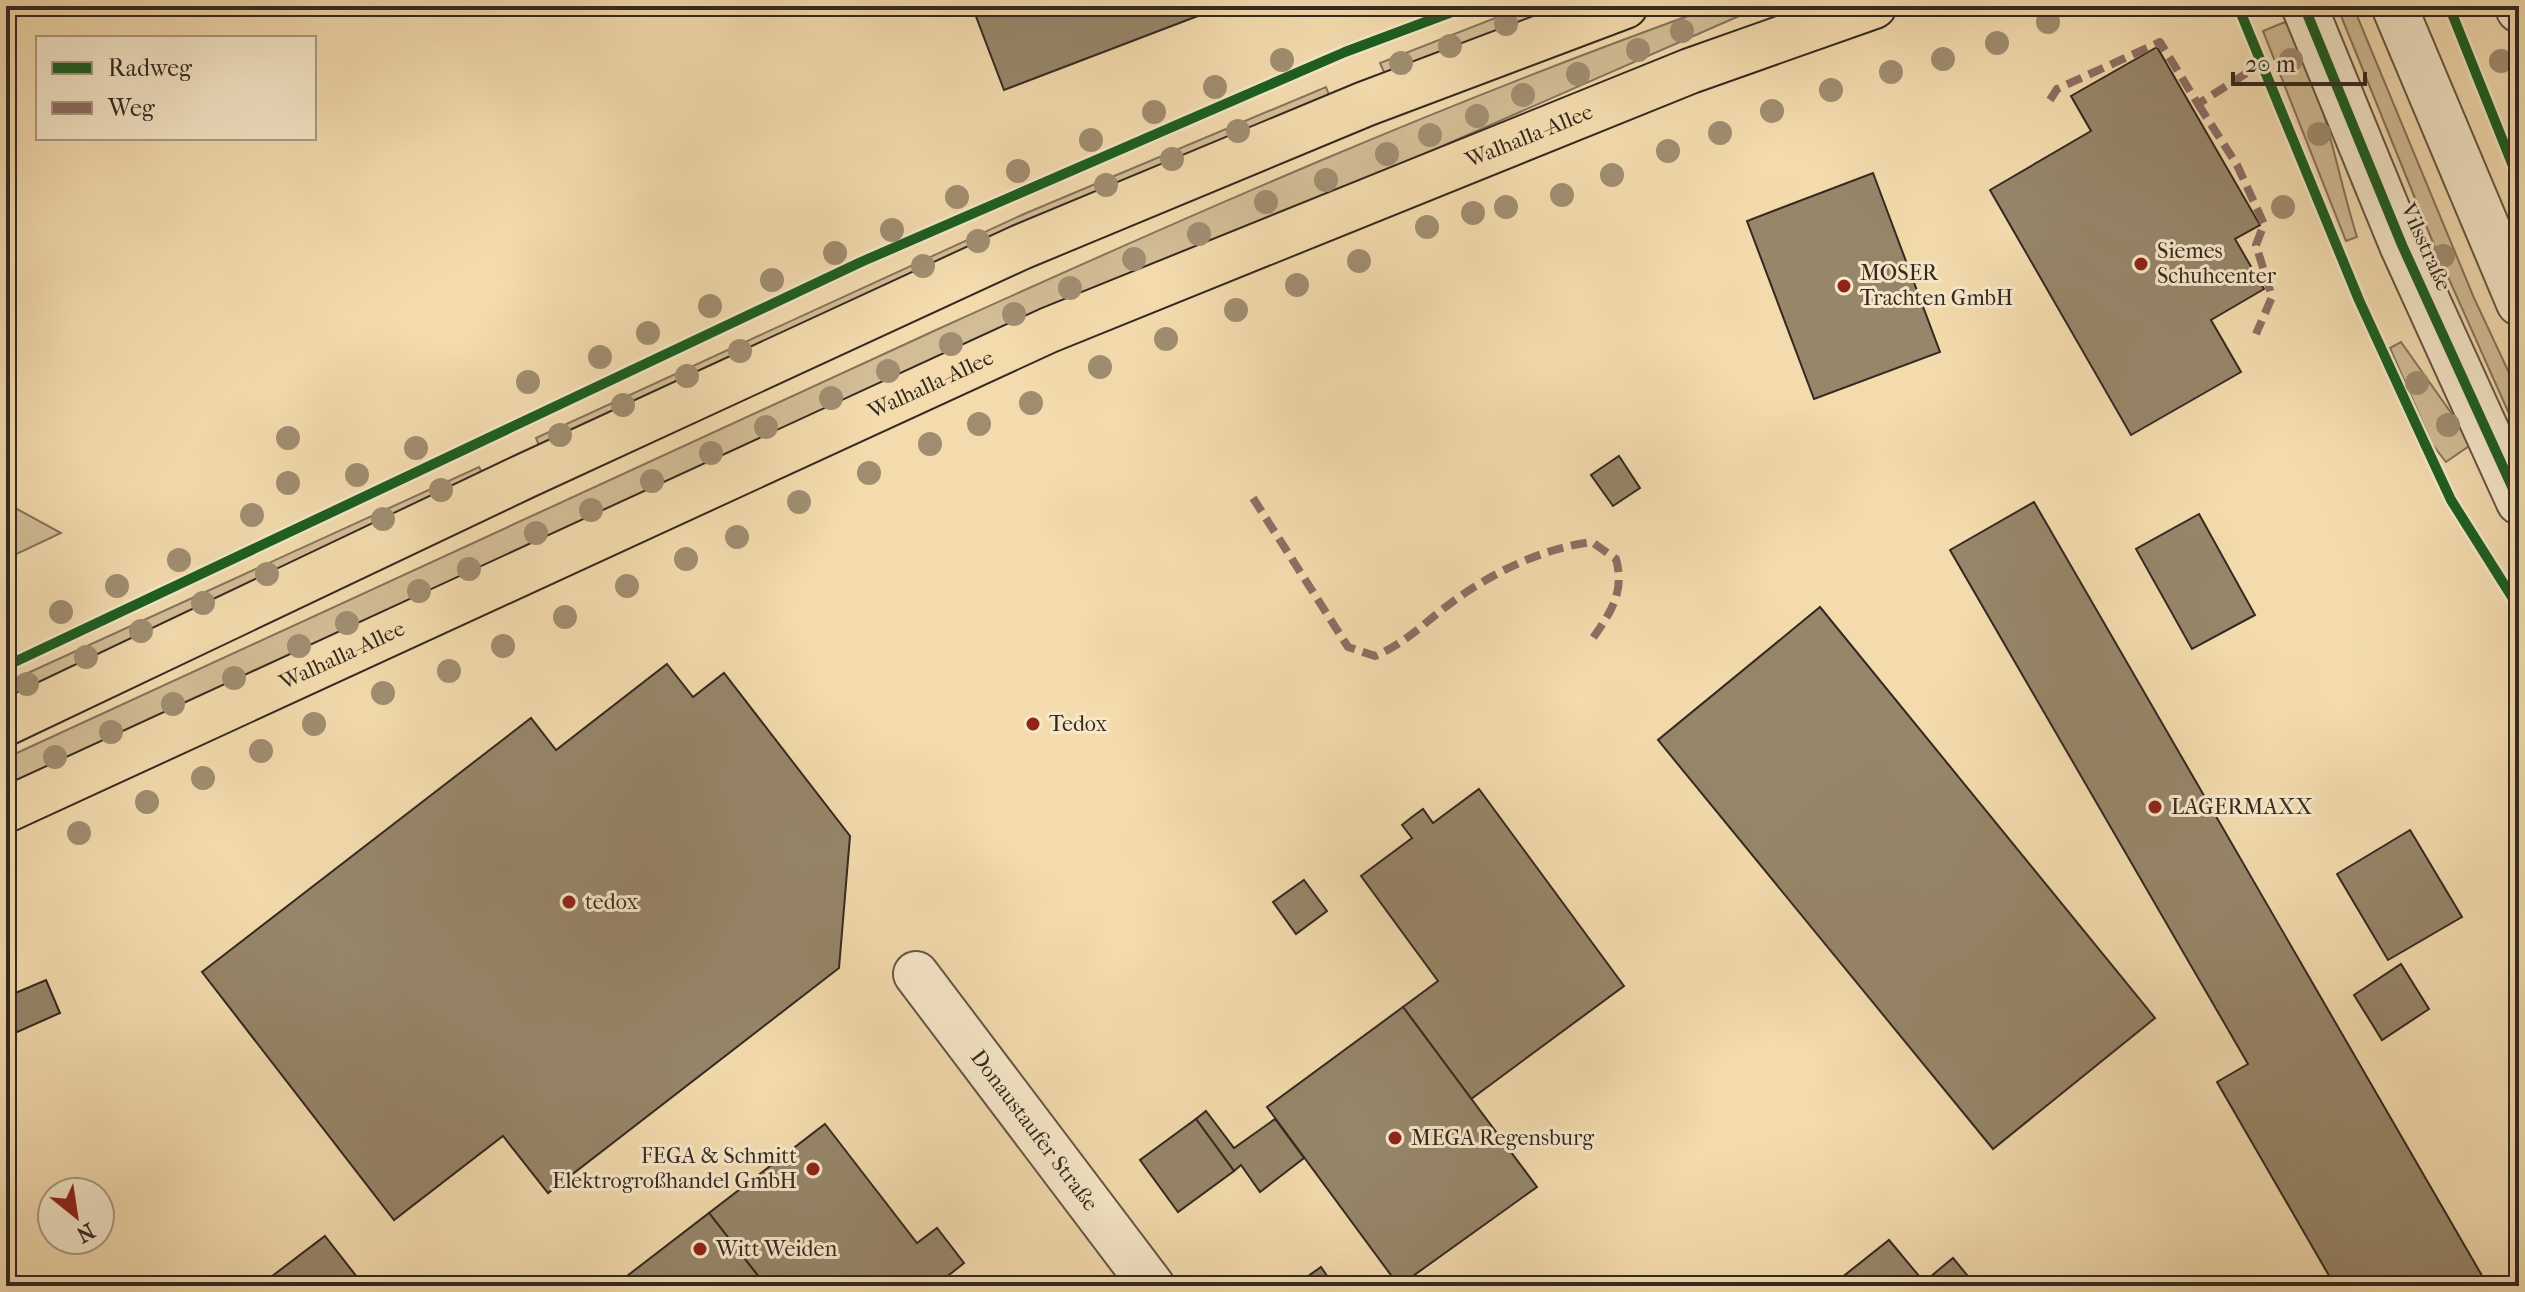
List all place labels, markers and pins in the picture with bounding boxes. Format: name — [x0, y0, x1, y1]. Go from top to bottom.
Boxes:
place label: Siemes Schuhcenter — [2157, 238, 2277, 289]
marker: Siemes Schuhcenter — [2132, 255, 2150, 273]
place label: MOSER Trachten GmbH — [1860, 260, 2013, 311]
marker: MOSER Trachten GmbH — [1835, 277, 1853, 295]
place label: Tedox — [1049, 711, 1108, 737]
marker: Tedox — [1024, 715, 1042, 733]
place label: LAGERMAXX — [2171, 794, 2312, 820]
marker: LAGERMAXX — [2146, 798, 2164, 816]
place label: tedox — [585, 889, 638, 915]
marker: tedox — [560, 893, 578, 911]
place label: MEGA Regensburg — [1411, 1125, 1594, 1151]
marker: MEGA Regensburg — [1386, 1129, 1404, 1147]
place label: FEGA & Schmitt Elektrogroßhandel GmbH — [552, 1143, 797, 1194]
marker: FEGA & Schmitt Elektrogroßhandel GmbH — [804, 1160, 822, 1178]
place label: Witt Weiden — [715, 1236, 837, 1262]
marker: Witt Weiden — [691, 1240, 709, 1258]

